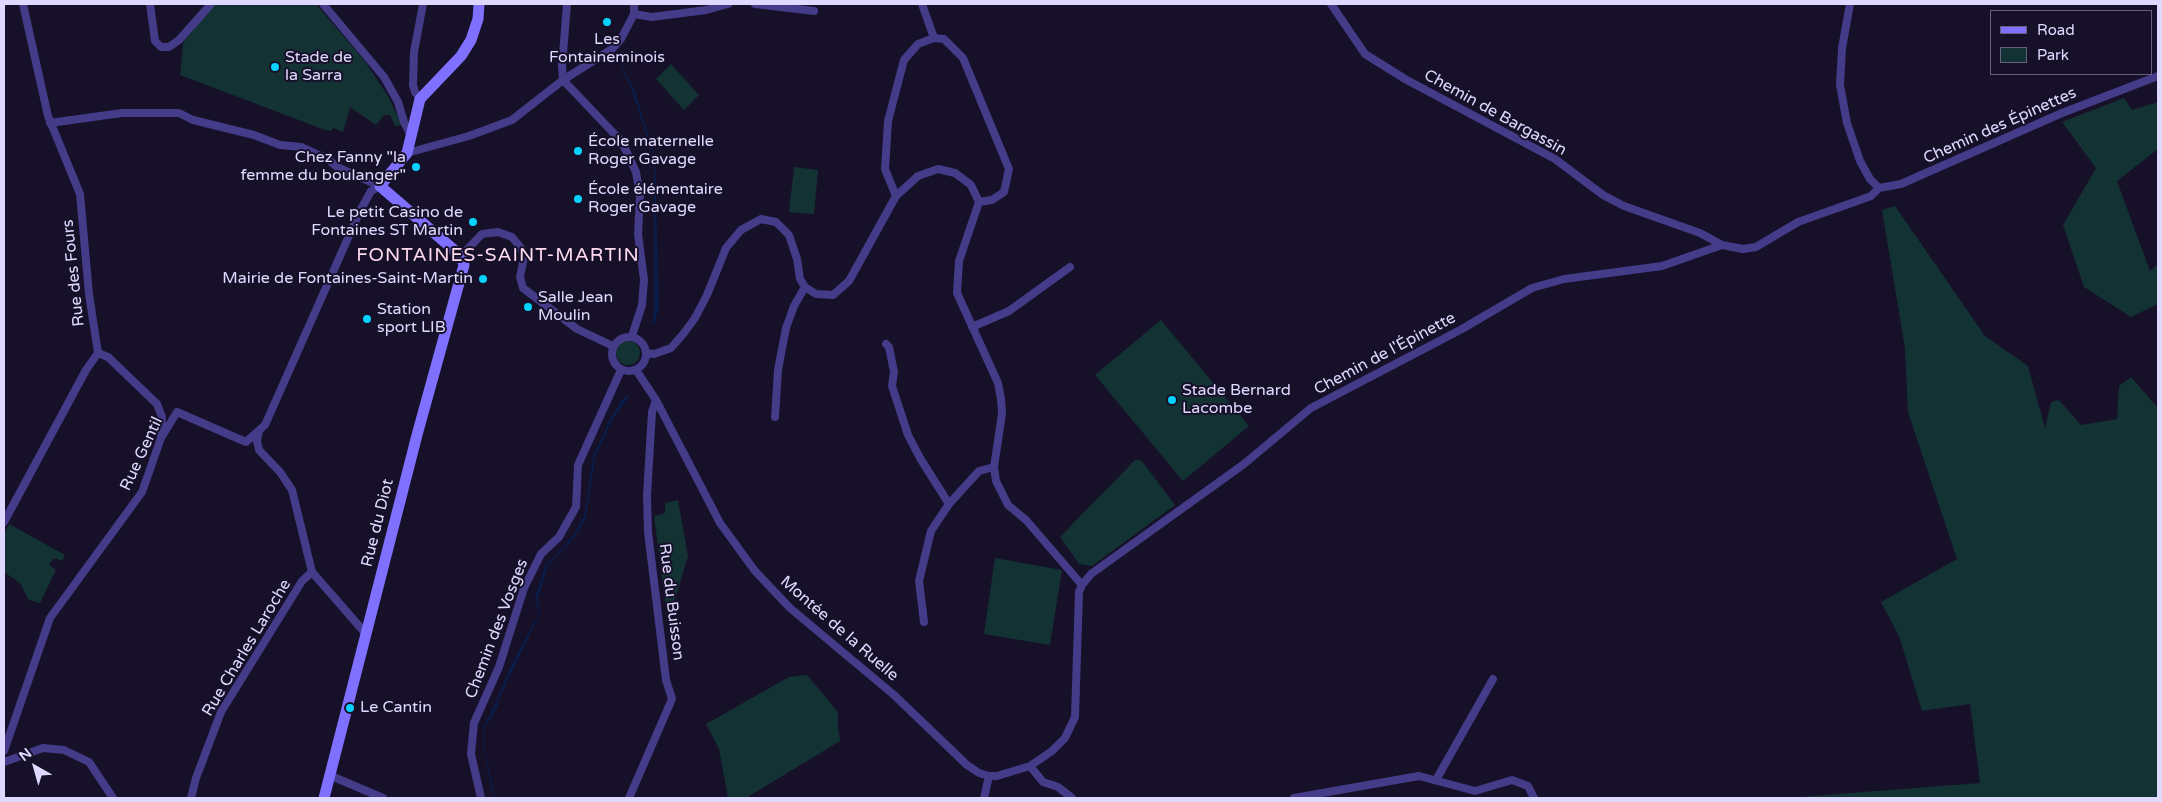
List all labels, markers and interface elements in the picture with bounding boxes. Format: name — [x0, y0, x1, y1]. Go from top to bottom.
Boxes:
legend — [1990, 10, 2152, 75]
marker: Les Fontaineminois — [601, 16, 613, 28]
text: Road — [2037, 21, 2075, 39]
place label: Les Fontaineminois — [549, 30, 665, 68]
text: Park — [2037, 46, 2069, 64]
place label: Stade de la Sarra — [285, 48, 352, 86]
marker: Stade de la Sarra — [269, 61, 281, 73]
street label: Chemin de Bargassin — [1420, 66, 1570, 160]
street label: Chemin des Épinettes — [1921, 84, 2079, 168]
place label: École maternelle Roger Gavage — [588, 132, 714, 170]
marker: École maternelle Roger Gavage — [572, 145, 584, 157]
place label: Chez Fanny "la femme du boulanger" — [241, 148, 406, 186]
marker: Chez Fanny "la femme du boulanger" — [410, 161, 422, 173]
place label: École élémentaire Roger Gavage — [588, 180, 723, 218]
marker: École élémentaire Roger Gavage — [572, 193, 584, 205]
place label: Le petit Casino de Fontaines ST Martin — [311, 203, 463, 241]
marker: Le petit Casino de Fontaines ST Martin — [467, 216, 479, 228]
street label: Rue des Fours — [59, 218, 89, 328]
district label: FONTAINES-SAINT-MARTIN — [354, 245, 642, 267]
place label: Mairie de Fontaines-Saint-Martin — [222, 269, 473, 289]
marker: Mairie de Fontaines-Saint-Martin — [477, 273, 489, 285]
place label: Salle Jean Moulin — [538, 288, 613, 326]
place label: Station sport LIB — [377, 300, 446, 338]
marker: Salle Jean Moulin — [522, 301, 534, 313]
street label: Chemin de l'Épinette — [1311, 309, 1459, 399]
marker: Station sport LIB — [361, 313, 373, 325]
place label: Stade Bernard Lacombe — [1182, 381, 1291, 419]
marker: Stade Bernard Lacombe — [1166, 394, 1178, 406]
street label: Rue Gentil — [117, 414, 167, 494]
street label: Rue du Diot — [358, 477, 398, 569]
street label: Rue du Buisson — [654, 542, 688, 662]
street label: Chemin des Vosges — [462, 556, 532, 702]
street label: Montée de la Ruelle — [776, 572, 902, 686]
street label: Rue Charles Laroche — [199, 576, 295, 720]
place label: Le Cantin — [360, 698, 432, 718]
marker: Le Cantin — [344, 702, 356, 714]
north arrow — [10, 742, 60, 792]
text: N — [16, 745, 35, 765]

